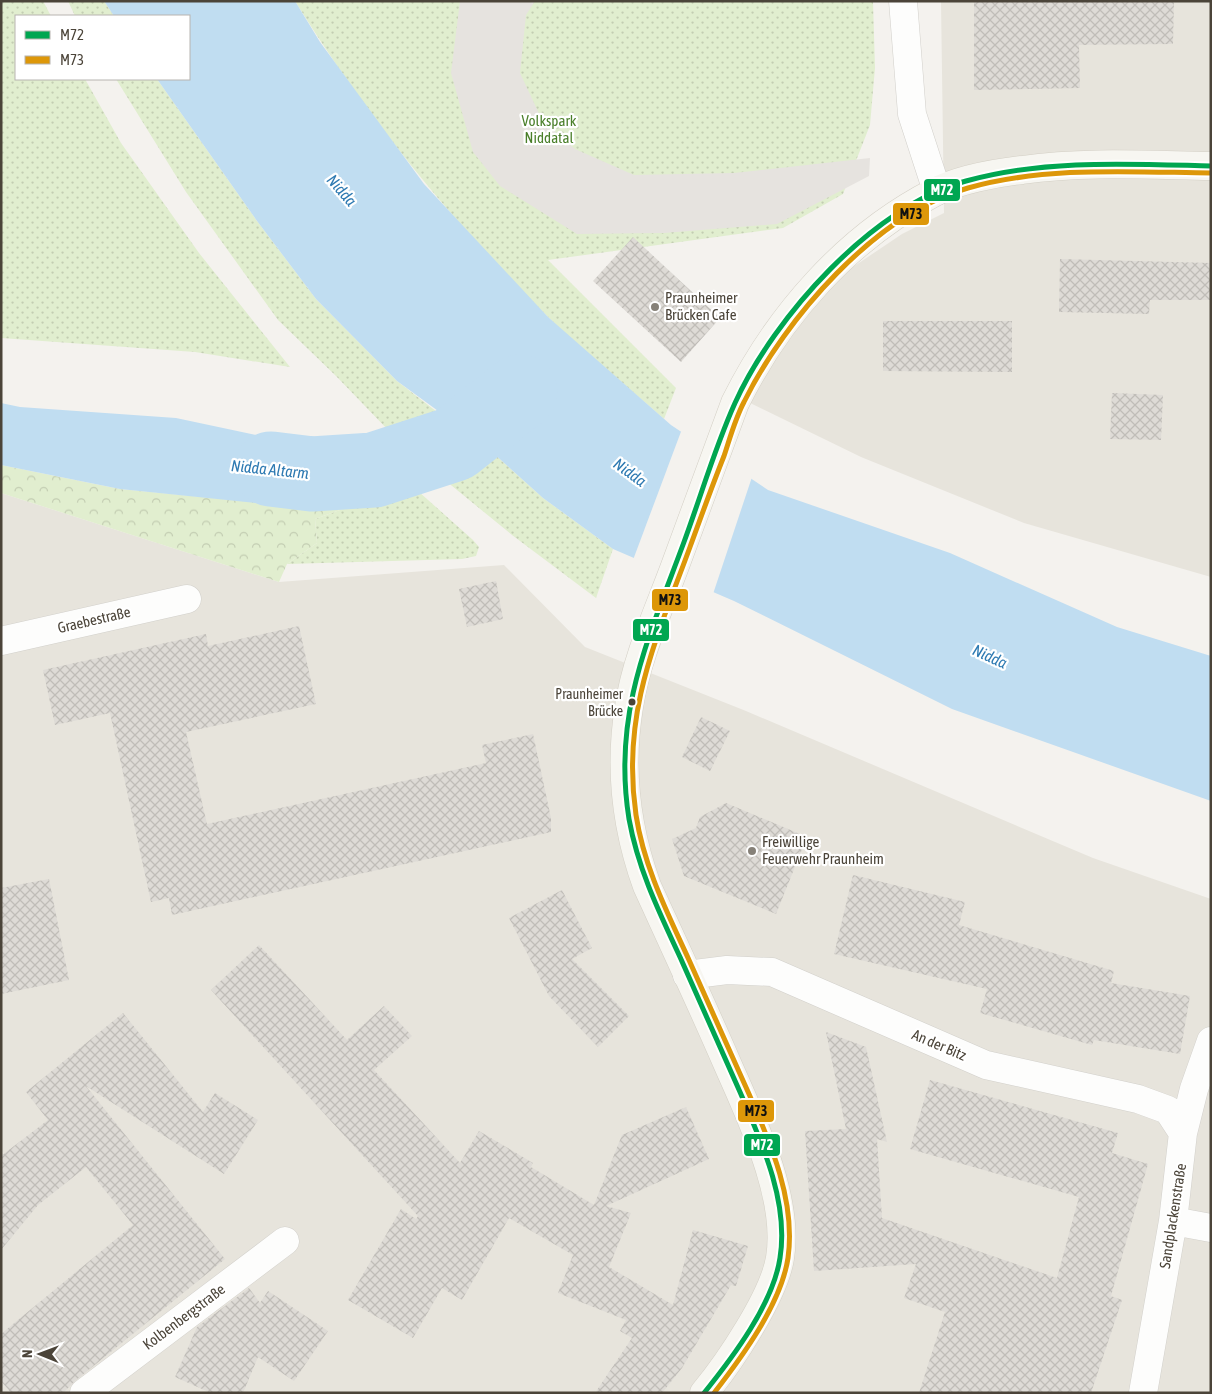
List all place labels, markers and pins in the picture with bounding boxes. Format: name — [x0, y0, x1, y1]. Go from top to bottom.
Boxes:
place label: Praunheimer Brücken Cafe — [665, 289, 738, 323]
marker: Praunheimer Brücken Cafe — [649, 301, 661, 313]
place label: Praunheimer Brücke — [555, 686, 624, 719]
marker: Praunheimer Brücke — [627, 697, 637, 707]
place label: Freiwillige Feuerwehr Praunheim — [762, 833, 884, 867]
marker: Freiwillige Feuerwehr Praunheim — [746, 845, 758, 857]

